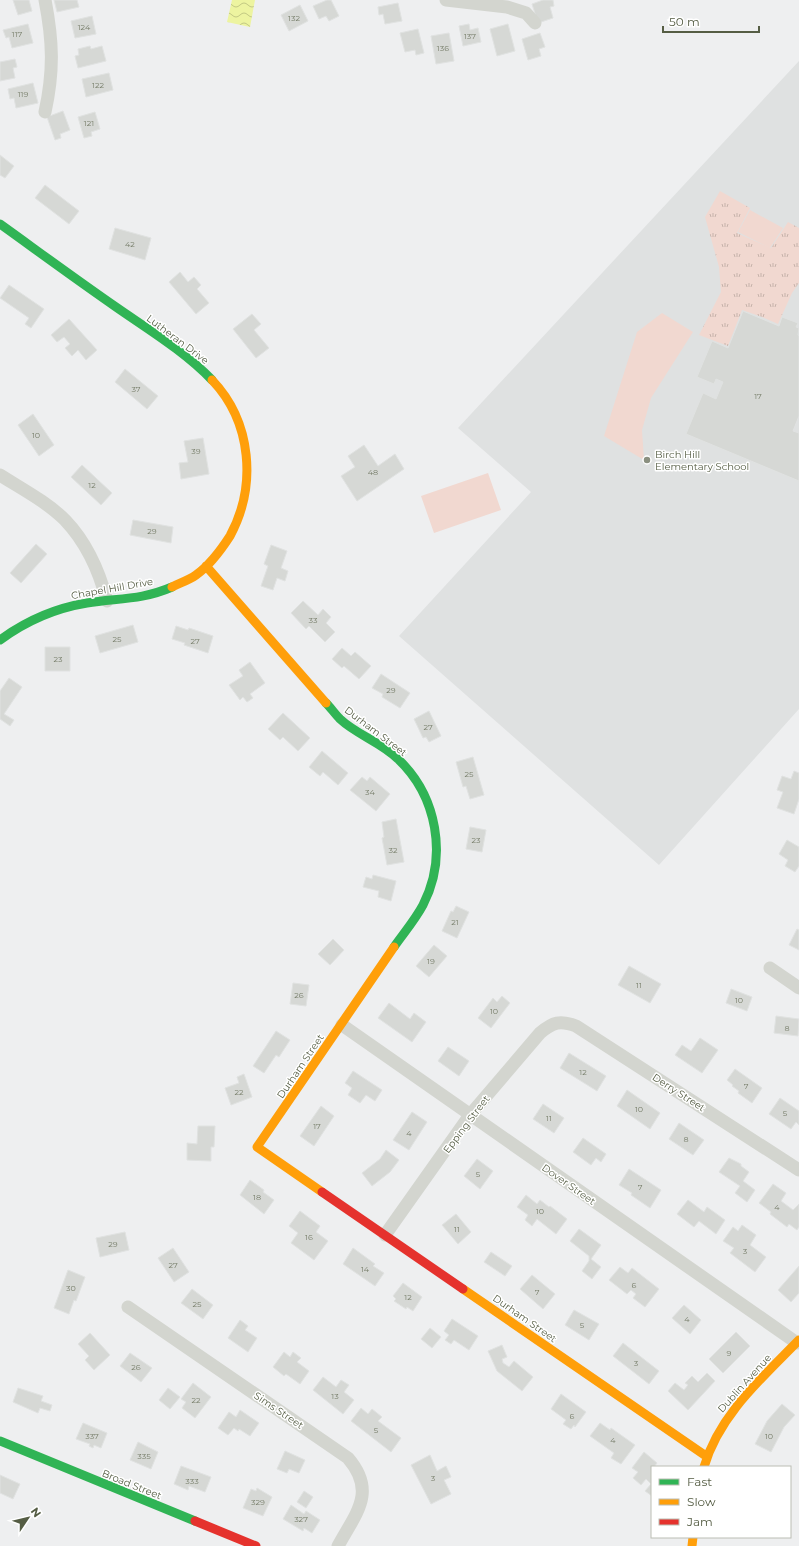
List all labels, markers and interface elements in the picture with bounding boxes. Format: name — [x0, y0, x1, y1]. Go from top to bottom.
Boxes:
scale bar — [663, 8, 759, 34]
house number: 132 — [288, 13, 300, 23]
text: 50 m — [669, 14, 700, 29]
house number: 124 — [78, 22, 91, 32]
house number: 117 — [12, 29, 23, 39]
house number: 137 — [464, 31, 476, 41]
house number: 136 — [437, 43, 449, 53]
house number: 122 — [92, 80, 104, 90]
house number: 119 — [18, 89, 28, 99]
house number: 121 — [84, 118, 94, 128]
house number: 42 — [125, 239, 135, 249]
street label: Lutheran Drive — [144, 312, 211, 367]
house number: 37 — [131, 384, 141, 394]
house number: 17 — [754, 391, 762, 401]
house number: 10 — [32, 430, 40, 440]
house number: 39 — [191, 446, 201, 456]
place label: Birch Hill Elementary School — [655, 448, 749, 473]
marker: Birch Hill Elementary School — [642, 455, 652, 465]
house number: 48 — [368, 467, 378, 477]
house number: 12 — [88, 480, 96, 490]
house number: 29 — [147, 526, 157, 536]
street label: Chapel Hill Drive — [70, 575, 154, 602]
house number: 33 — [309, 615, 318, 625]
house number: 25 — [112, 634, 122, 644]
house number: 27 — [190, 636, 200, 646]
house number: 23 — [53, 654, 63, 664]
house number: 29 — [386, 685, 396, 695]
street label: Durham Street — [342, 704, 410, 759]
house number: 27 — [423, 722, 433, 732]
house number: 25 — [464, 769, 474, 779]
house number: 34 — [365, 787, 376, 797]
house number: 23 — [471, 835, 481, 845]
house number: 32 — [388, 845, 398, 855]
house number: 21 — [451, 917, 459, 927]
house number: 19 — [427, 956, 435, 966]
house number: 11 — [636, 980, 642, 990]
house number: 26 — [294, 990, 304, 1000]
house number: 10 — [735, 995, 743, 1005]
house number: 10 — [490, 1006, 498, 1016]
house number: 8 — [784, 1023, 790, 1033]
street label: Durham Street — [274, 1032, 327, 1101]
house number: 12 — [579, 1067, 587, 1077]
street label: Derry Street — [650, 1071, 708, 1114]
house number: 7 — [744, 1081, 749, 1091]
house number: 22 — [234, 1087, 244, 1097]
street label: Epping Street — [440, 1093, 492, 1156]
house number: 10 — [635, 1104, 643, 1114]
house number: 5 — [783, 1108, 788, 1118]
house number: 11 — [546, 1113, 552, 1123]
house number: 17 — [313, 1121, 321, 1131]
house number: 4 — [406, 1128, 412, 1138]
house number: 8 — [683, 1134, 689, 1144]
street label: Dover Street — [539, 1161, 598, 1208]
house number: 5 — [476, 1169, 481, 1179]
house number: 7 — [638, 1182, 643, 1192]
house number: 18 — [253, 1192, 261, 1202]
house number: 4 — [774, 1202, 780, 1212]
house number: 10 — [536, 1206, 544, 1216]
house number: 11 — [454, 1224, 460, 1234]
house number: 16 — [305, 1232, 313, 1242]
house number: 29 — [108, 1239, 118, 1249]
house number: 3 — [743, 1246, 748, 1256]
house number: 27 — [168, 1260, 178, 1270]
house number: 14 — [361, 1264, 370, 1274]
house number: 6 — [632, 1280, 637, 1290]
house number: 30 — [66, 1283, 76, 1293]
house number: 7 — [535, 1287, 540, 1297]
house number: 12 — [404, 1292, 412, 1302]
street label: Durham Street — [490, 1292, 559, 1345]
house number: 25 — [192, 1299, 202, 1309]
house number: 4 — [684, 1314, 690, 1324]
house number: 5 — [580, 1320, 585, 1330]
house number: 9 — [727, 1348, 732, 1358]
street label: Dublin Avenue — [715, 1351, 774, 1415]
house number: 3 — [634, 1358, 639, 1368]
house number: 26 — [131, 1362, 141, 1372]
street label: Sims Street — [251, 1389, 306, 1432]
house number: 13 — [331, 1391, 339, 1401]
house number: 22 — [191, 1395, 201, 1405]
house number: 6 — [570, 1411, 575, 1421]
house number: 5 — [374, 1425, 379, 1435]
house number: 337 — [85, 1431, 99, 1441]
house number: 10 — [765, 1431, 773, 1441]
house number: 4 — [610, 1435, 616, 1445]
house number: 335 — [137, 1451, 151, 1461]
legend — [651, 1466, 791, 1538]
street label: Broad Street — [100, 1467, 164, 1502]
house number: 3 — [431, 1473, 436, 1483]
text: Fast — [687, 1474, 712, 1489]
house number: 333 — [185, 1476, 199, 1486]
text: Slow — [687, 1494, 716, 1509]
house number: 329 — [251, 1497, 265, 1507]
north arrow — [8, 1498, 48, 1538]
text: N — [28, 1505, 44, 1520]
house number: 327 — [294, 1514, 308, 1524]
text: Jam — [686, 1514, 713, 1529]

